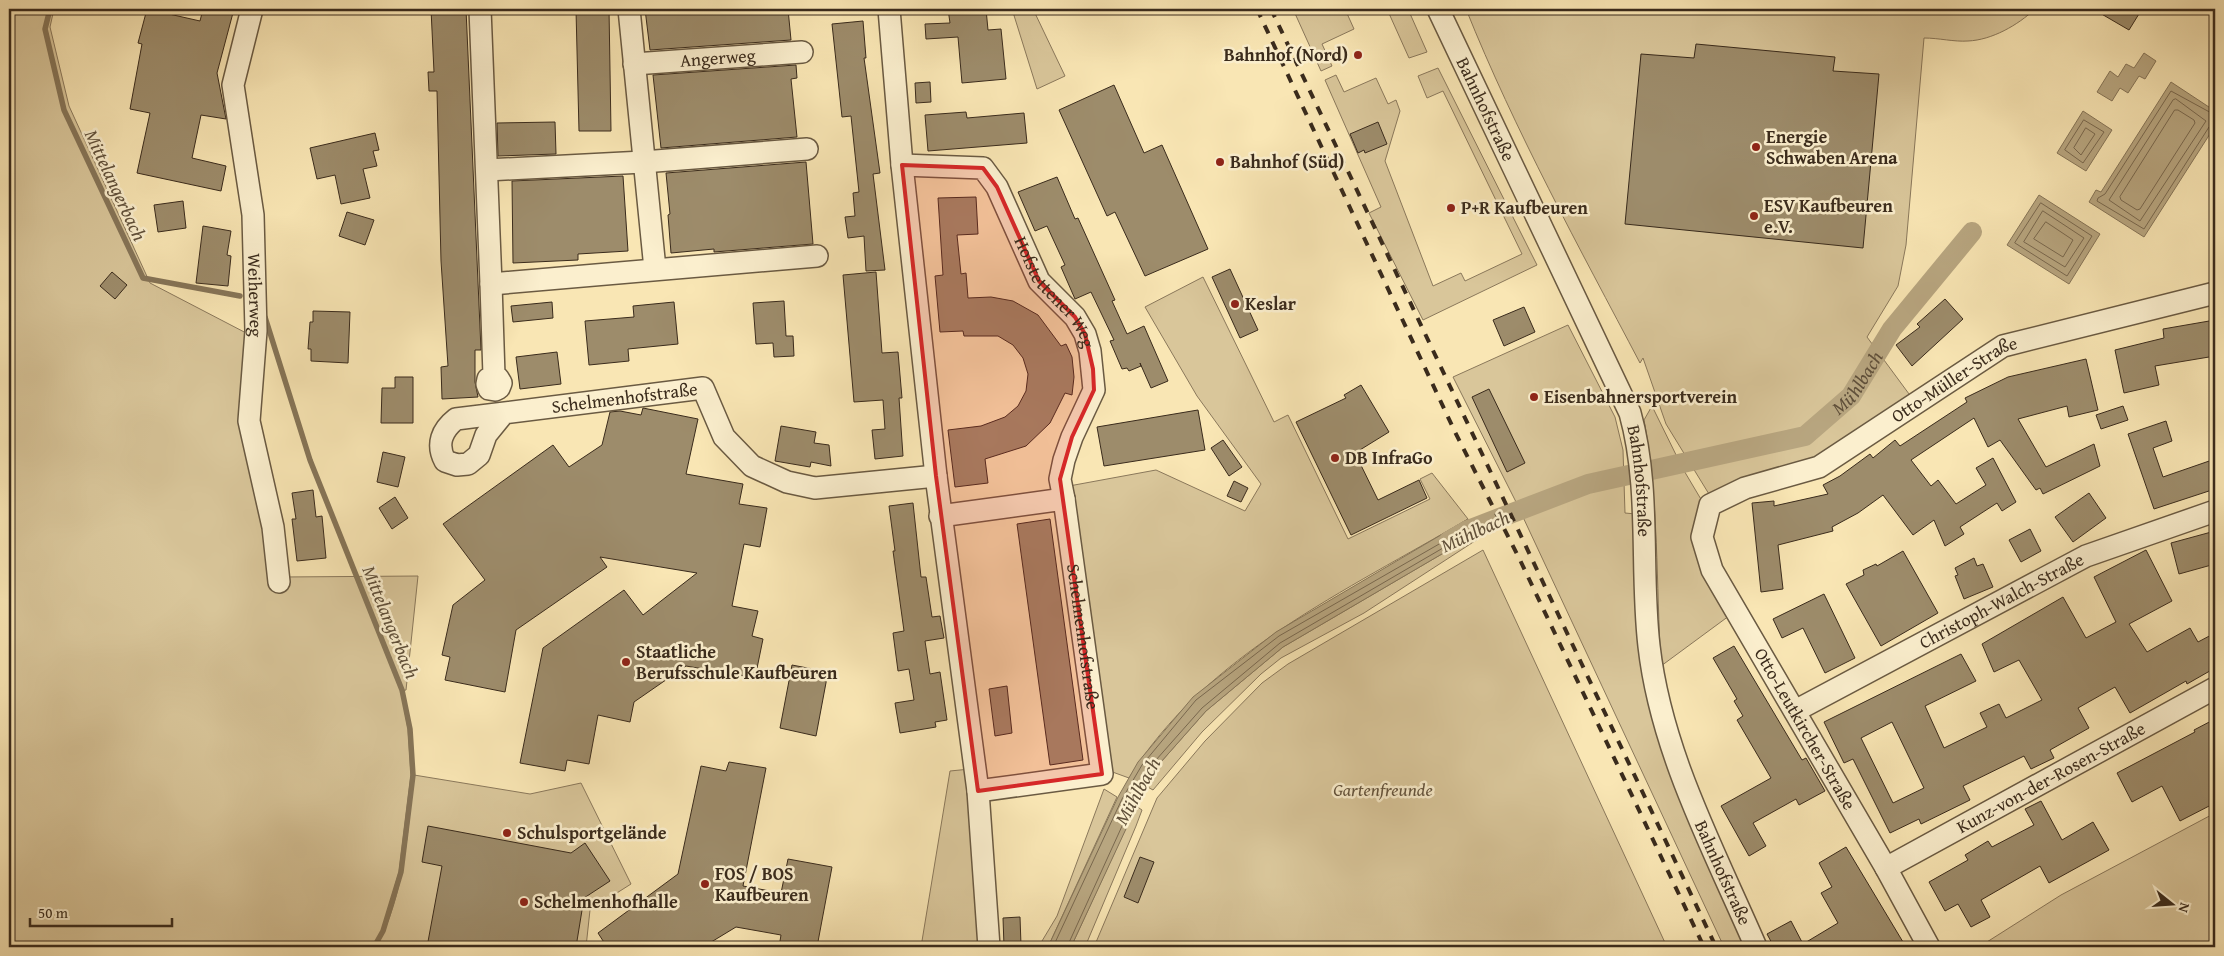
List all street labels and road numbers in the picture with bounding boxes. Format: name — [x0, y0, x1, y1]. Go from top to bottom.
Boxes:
street label: Angerweg — [679, 41, 757, 74]
street label: Bahnhofstraße — [1450, 53, 1522, 166]
street label: Hofstettener Weg — [1008, 232, 1102, 351]
street label: Weiherweg — [241, 253, 270, 338]
street label: Otto-Müller-Straße — [1886, 329, 2020, 429]
street label: Schelmenhofstraße — [550, 375, 699, 420]
street label: Bahnhofstraße — [1620, 422, 1658, 537]
street label: Christoph-Walch-Straße — [1914, 546, 2089, 656]
street label: Schelmenhofstraße — [1060, 562, 1107, 711]
street label: Otto-Leutkircher-Straße — [1748, 643, 1863, 815]
street label: Kunz-von-der-Rosen-Straße — [1951, 715, 2150, 840]
street label: Bahnhofstraße — [1688, 816, 1759, 929]

